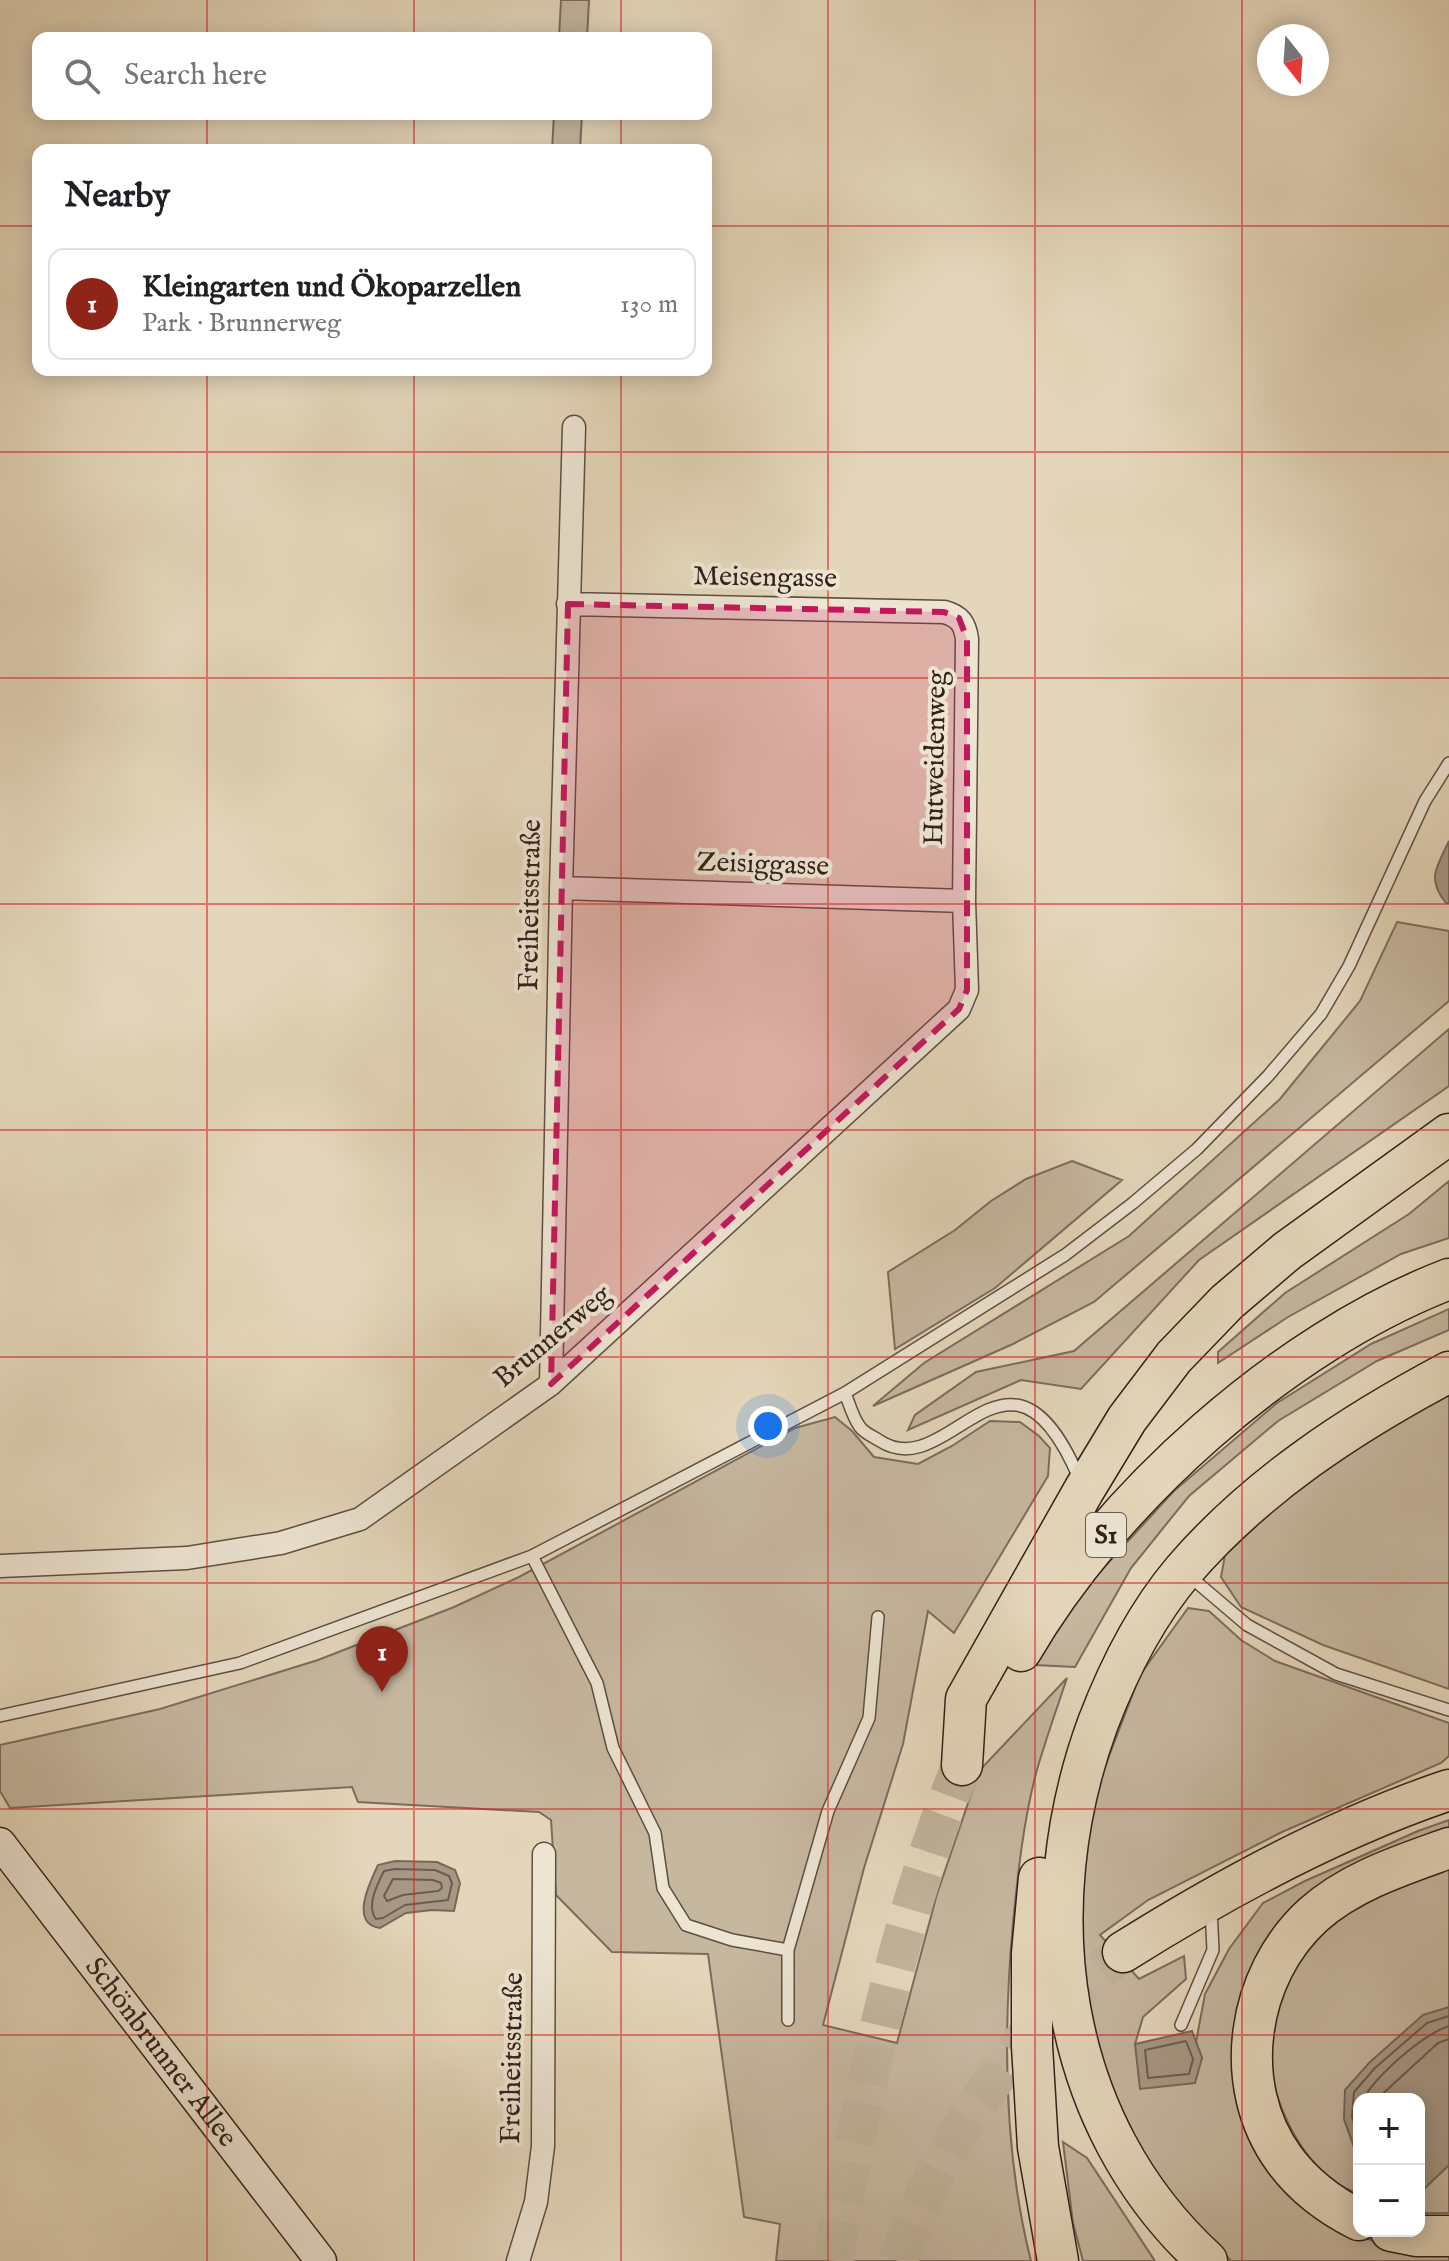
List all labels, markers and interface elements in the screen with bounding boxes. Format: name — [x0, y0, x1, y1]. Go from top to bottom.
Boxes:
north arrow — [1257, 24, 1329, 96]
search box — [32, 32, 712, 120]
icon: search — [60, 54, 104, 98]
text: Search here — [124, 57, 267, 95]
text: Nearby — [64, 175, 170, 218]
text: Kleingarten und Ökoparzellen — [142, 269, 521, 307]
text: 1 — [87, 288, 97, 321]
text: 130 m — [620, 288, 678, 321]
text: Park · Brunnerweg — [142, 307, 341, 340]
street label: Meisengasse — [693, 559, 837, 597]
street label: Hutweidenweg — [917, 669, 955, 846]
street label: Freiheitsstraße — [512, 819, 550, 991]
street label: Zeisiggasse — [696, 845, 830, 885]
street label: Brunnerweg — [487, 1277, 619, 1396]
your location — [748, 1406, 788, 1446]
road number: S1 — [1086, 1513, 1126, 1557]
pin: 1 — [356, 1626, 408, 1692]
street label: Schönbrunner Allee — [77, 1951, 245, 2154]
street label: Freiheitsstraße — [494, 1972, 532, 2144]
map controls — [1353, 2093, 1425, 2237]
button: + — [1353, 2093, 1425, 2165]
button: − — [1353, 2165, 1425, 2237]

